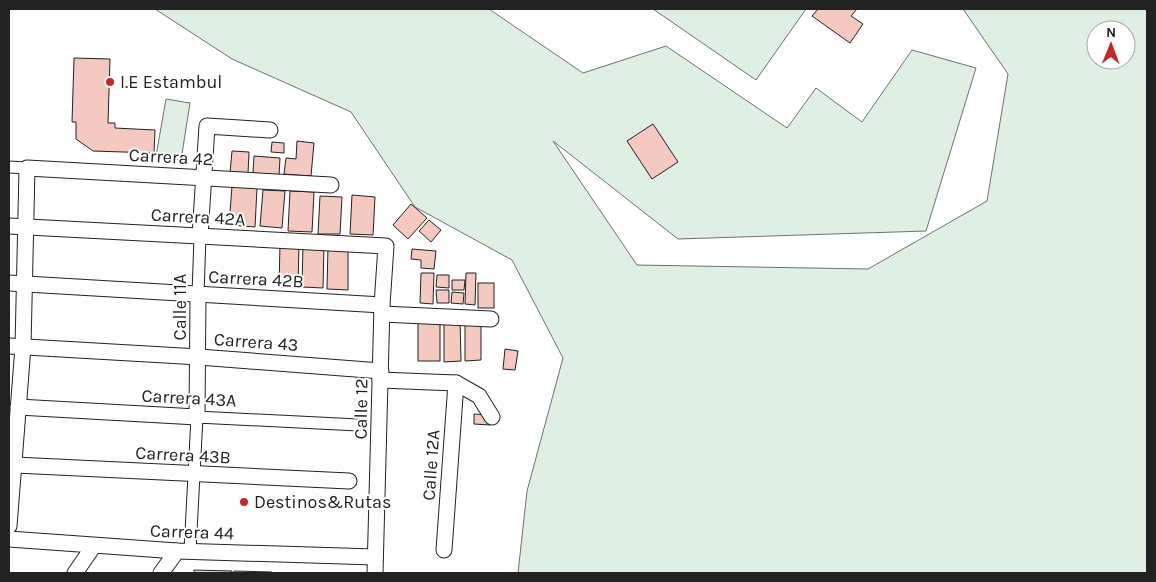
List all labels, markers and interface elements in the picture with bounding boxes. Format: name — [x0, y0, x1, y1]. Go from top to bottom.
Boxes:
north arrow — [1086, 20, 1136, 70]
text: N — [1106, 24, 1116, 41]
place label: I.E Estambul — [120, 71, 222, 93]
marker: I.E Estambul — [104, 76, 116, 88]
street label: Carrera 42 — [128, 144, 214, 170]
street label: Carrera 42A — [150, 204, 246, 230]
street label: Carrera 42B — [208, 266, 304, 292]
street label: Calle 11A — [169, 274, 191, 340]
street label: Carrera 43 — [213, 328, 299, 356]
street label: Calle 12 — [349, 378, 373, 440]
street label: Carrera 43A — [141, 385, 237, 411]
street label: Calle 12A — [418, 429, 444, 501]
street label: Carrera 43B — [135, 442, 231, 468]
place label: Destinos&Rutas — [254, 491, 391, 513]
marker: Destinos&Rutas — [238, 496, 250, 508]
street label: Carrera 44 — [150, 520, 234, 544]

